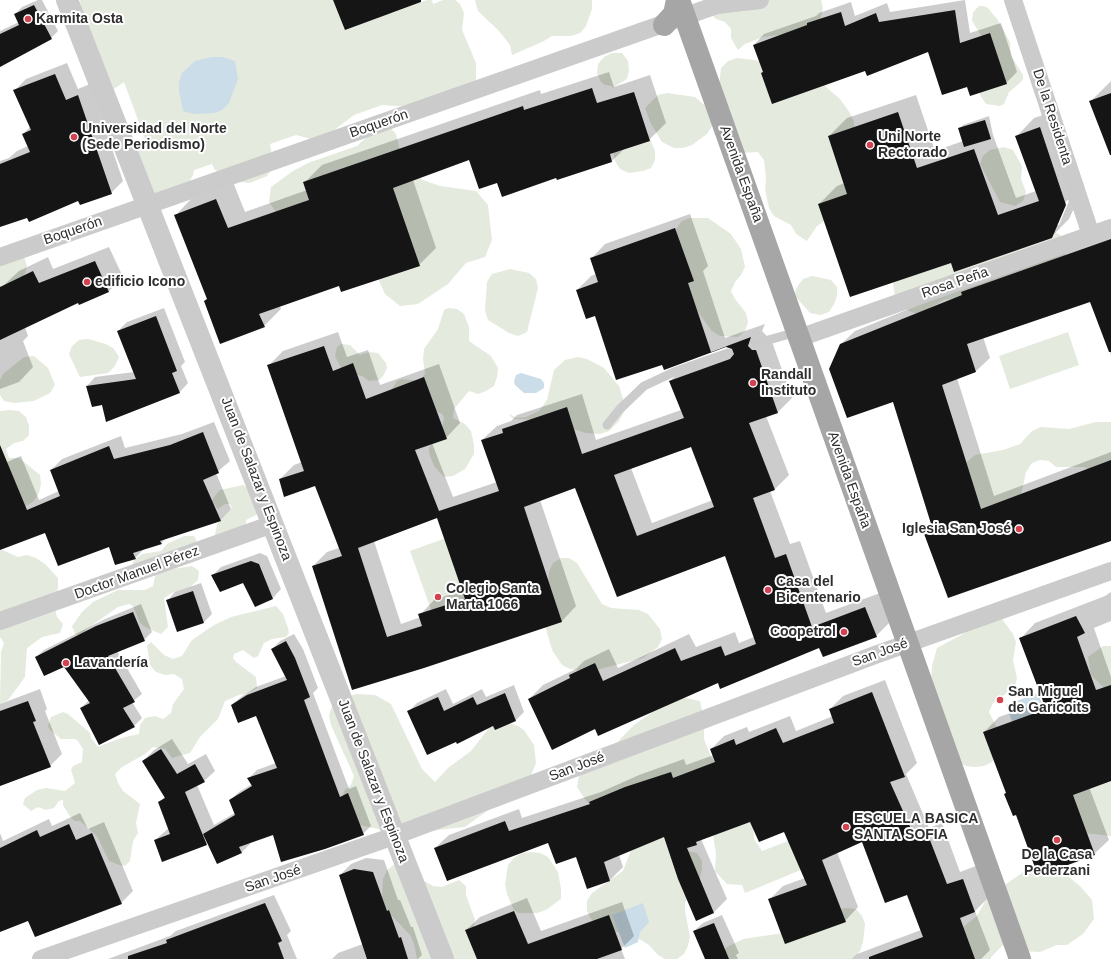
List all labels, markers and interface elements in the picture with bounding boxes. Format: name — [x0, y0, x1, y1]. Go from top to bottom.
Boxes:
place label: Karmita Osta — [36, 11, 123, 27]
marker: Karmita Osta — [23, 14, 33, 24]
street label: De la Residenta — [1029, 67, 1075, 167]
street label: Boquerón — [348, 106, 410, 142]
place label: Universidad del Norte (Sede Periodismo) — [82, 121, 227, 154]
street label: Avenida España — [716, 123, 766, 225]
place label: Uni Norte Rectorado — [878, 129, 947, 162]
marker: Universidad del Norte (Sede Periodismo) — [69, 132, 79, 142]
marker: Uni Norte Rectorado — [865, 140, 875, 150]
street label: Boquerón — [42, 213, 104, 249]
street label: Rosa Peña — [920, 264, 990, 302]
place label: edificio Icono — [95, 274, 185, 290]
marker: edificio Icono — [82, 277, 92, 287]
place label: Randall Instituto — [761, 367, 816, 400]
marker: Randall Instituto — [748, 378, 758, 388]
street label: Juan de Salazar y Espinoza — [217, 395, 295, 563]
street label: Avenida España — [824, 429, 874, 531]
place label: Iglesia San José — [902, 521, 1011, 537]
marker: Iglesia San José — [1014, 524, 1024, 534]
street label: Doctor Manuel Pérez — [72, 543, 202, 603]
place label: Casa del Bicentenario — [776, 574, 861, 606]
place label: Colegio Santa Marta 1066 — [446, 581, 539, 614]
marker: Casa del Bicentenario — [763, 585, 773, 595]
marker: Colegio Santa Marta 1066 — [433, 592, 443, 602]
place label: Coopetrol — [770, 624, 836, 640]
marker: Coopetrol — [839, 627, 849, 637]
street label: San José — [850, 635, 910, 671]
place label: Lavandería — [74, 655, 148, 671]
marker: Lavandería — [61, 658, 71, 668]
place label: San Miguel de Garicoits — [1008, 684, 1089, 716]
marker: San Miguel de Garicoits — [995, 695, 1005, 705]
street label: Juan de Salazar y Espinoza — [334, 697, 412, 865]
street label: San José — [547, 749, 607, 785]
place label: ESCUELA BASICA SANTA SOFIA — [854, 811, 978, 844]
marker: ESCUELA BASICA SANTA SOFIA — [841, 822, 851, 832]
marker: De la Casa Pederzani — [1052, 835, 1062, 845]
place label: De la Casa Pederzani — [1022, 847, 1092, 880]
street label: San José — [243, 862, 303, 896]

